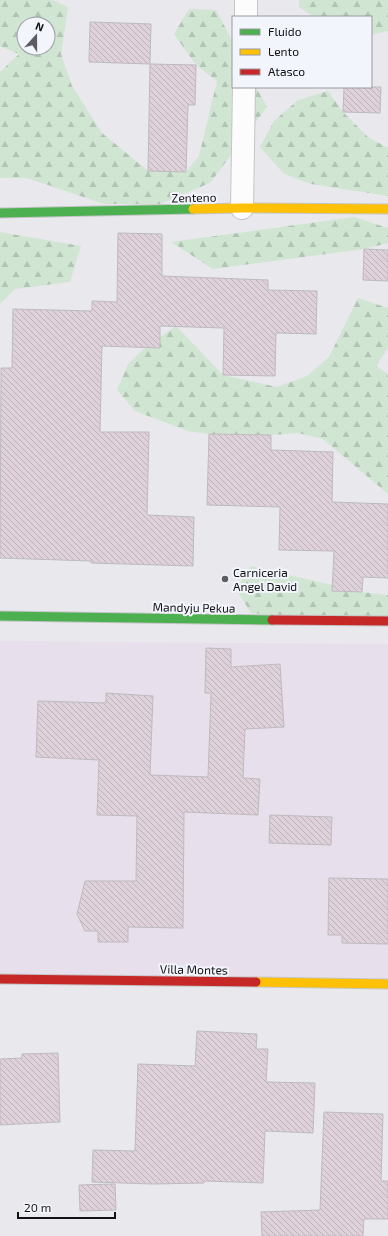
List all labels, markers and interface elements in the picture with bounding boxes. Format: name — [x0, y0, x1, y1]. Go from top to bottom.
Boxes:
north arrow — [16, 16, 56, 56]
legend — [232, 16, 372, 88]
text: N — [34, 19, 46, 34]
text: Fluido — [268, 24, 302, 38]
text: Lento — [268, 44, 299, 58]
text: Atasco — [268, 64, 305, 78]
street label: Zenteno — [171, 190, 217, 204]
place label: Carniceria Angel David — [233, 565, 297, 593]
marker: Carniceria Angel David — [220, 574, 230, 584]
street label: Mandyju Pekua — [152, 599, 236, 616]
street label: Villa Montes — [160, 961, 228, 977]
scale bar — [18, 1194, 115, 1220]
text: 20 m — [24, 1200, 51, 1214]

